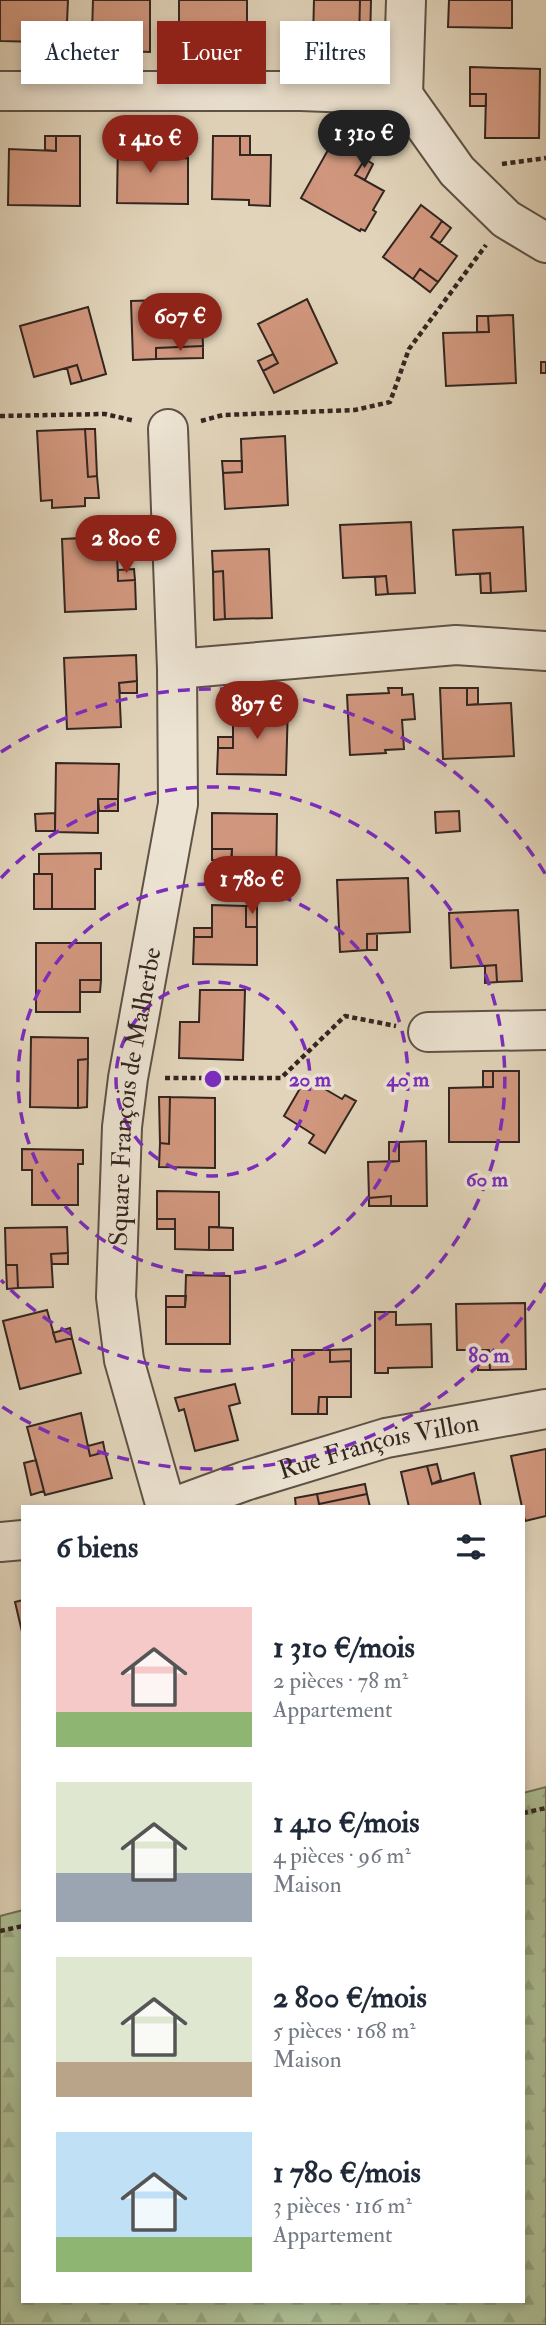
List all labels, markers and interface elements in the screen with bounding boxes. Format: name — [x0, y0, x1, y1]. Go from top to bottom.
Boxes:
chip: Acheter — [21, 21, 143, 84]
chip: Louer — [157, 21, 266, 84]
chip: Filtres — [280, 21, 390, 84]
pin: 1 310 € — [299, 110, 429, 170]
pin: 1 410 € — [85, 116, 215, 175]
text: 1 310 € — [334, 118, 394, 147]
text: 1 410 € — [118, 123, 182, 152]
pin: 607 € — [131, 294, 229, 353]
text: 607 € — [154, 301, 206, 330]
pin: 2 800 € — [61, 516, 191, 575]
text: 2 800 € — [91, 523, 161, 552]
pin: 897 € — [208, 682, 306, 741]
text: 897 € — [231, 689, 283, 718]
pin: 1 780 € — [187, 856, 317, 916]
text: 1 780 € — [220, 864, 284, 893]
street label: Square François de Malherbe — [103, 945, 169, 1247]
text: 20 m — [289, 1066, 332, 1093]
text: 40 m — [386, 1066, 430, 1093]
centre of rings — [201, 1067, 225, 1091]
text: 60 m — [466, 1166, 509, 1193]
text: 80 m — [468, 1342, 510, 1369]
street label: Rue François Villon — [274, 1406, 482, 1487]
icon: filters — [452, 1528, 490, 1566]
text: 6 biens — [56, 1529, 138, 1566]
text: 1 310 €/mois — [273, 1629, 415, 1666]
icon: home — [112, 1635, 196, 1719]
text: 2 pièces · 78 m² — [273, 1666, 408, 1695]
text: Appartement — [273, 1695, 393, 1724]
text: 1 410 €/mois — [273, 1804, 420, 1841]
icon: home — [112, 1810, 196, 1894]
text: 4 pièces · 96 m² — [273, 1841, 411, 1870]
text: Maison — [273, 1870, 342, 1899]
text: 2 800 €/mois — [273, 1979, 427, 2016]
icon: home — [112, 1985, 196, 2069]
text: 5 pièces · 168 m² — [273, 2016, 416, 2045]
text: Maison — [273, 2045, 342, 2074]
text: 1 780 €/mois — [273, 2154, 421, 2191]
icon: home — [112, 2160, 196, 2244]
text: 3 pièces · 116 m² — [273, 2191, 412, 2220]
text: Appartement — [273, 2220, 393, 2249]

